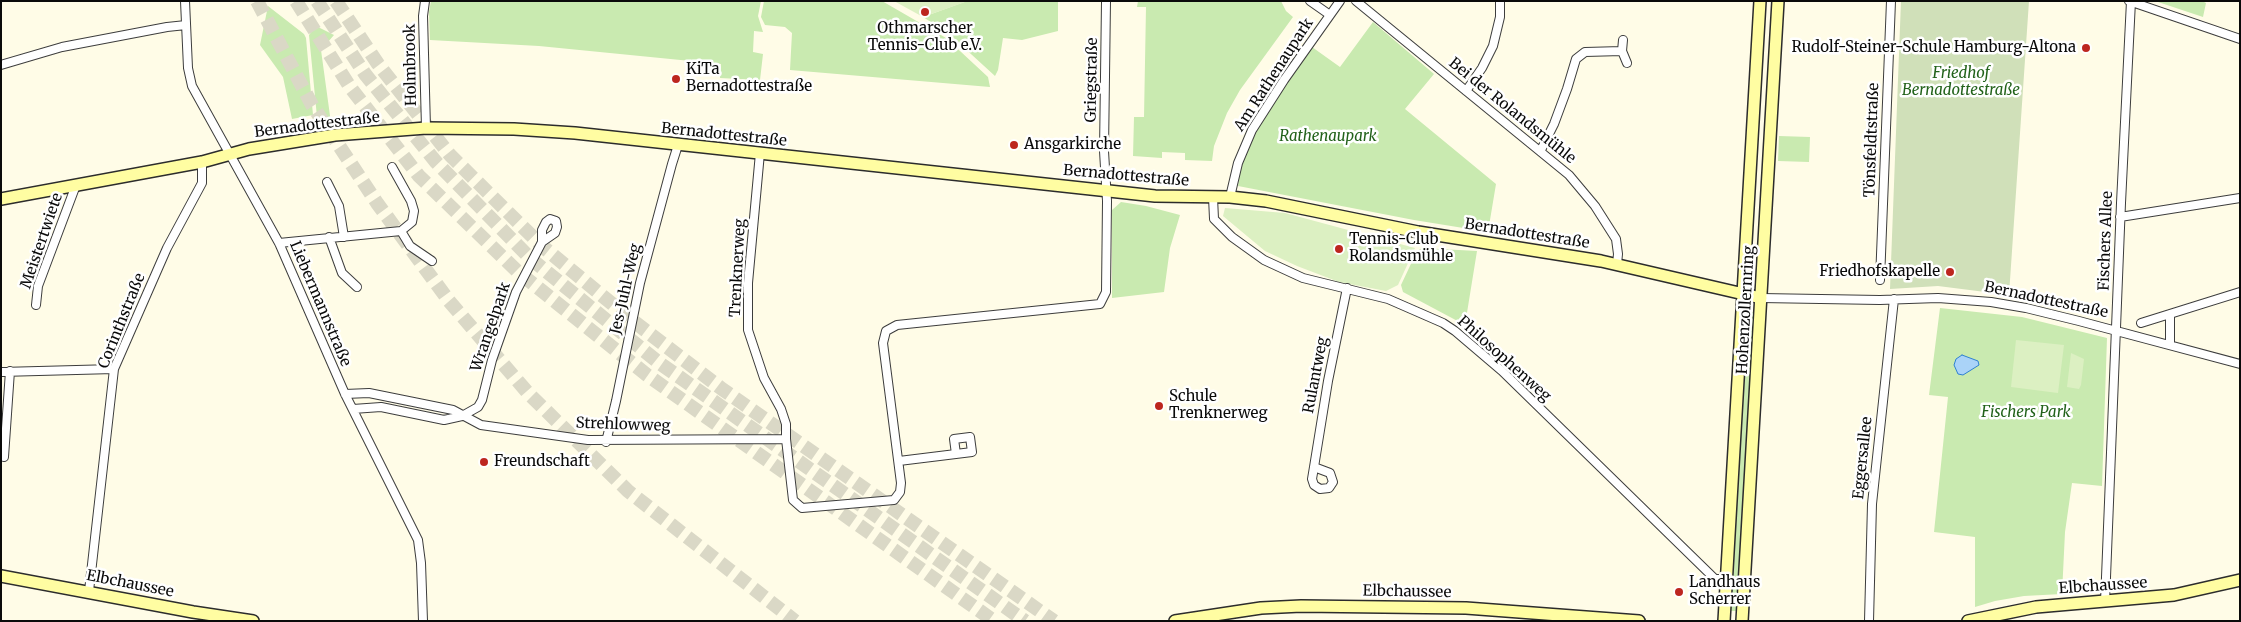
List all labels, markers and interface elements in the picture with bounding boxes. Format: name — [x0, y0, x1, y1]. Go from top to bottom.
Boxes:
marker: Othmarscher Tennis-Club e.V. — [919, 6, 931, 18]
street label: Am Rathenaupark — [1231, 15, 1317, 135]
place label: Othmarscher Tennis-Club e.V. — [868, 20, 982, 55]
street label: Holmbrook — [401, 24, 421, 106]
street label: Griegstraße — [1082, 37, 1102, 123]
place label: Rudolf-Steiner-Schule Hamburg-Altona — [1792, 39, 2076, 57]
marker: Rudolf-Steiner-Schule Hamburg-Altona — [2080, 42, 2092, 54]
street label: Bei der Rolandsmühle — [1445, 54, 1579, 168]
place label: KiTa Bernadottestraße — [686, 61, 812, 96]
park label: Friedhof Bernadottestraße — [1902, 65, 2020, 100]
marker: KiTa Bernadottestraße — [670, 73, 682, 85]
street label: Tönsfeldtstraße — [1861, 82, 1883, 198]
street label: Bernadottestraße — [253, 108, 381, 142]
street label: Bernadottestraße — [660, 119, 788, 151]
park label: Rathenaupark — [1279, 128, 1377, 146]
place label: Ansgarkirche — [1024, 136, 1121, 154]
marker: Ansgarkirche — [1008, 139, 1020, 151]
street label: Bernadottestraße — [1062, 162, 1190, 190]
street label: Meistertwiete — [17, 191, 67, 291]
street label: Fischers Allee — [2095, 191, 2117, 291]
street label: Bernadottestraße — [1463, 215, 1591, 253]
street label: Trenknerweg — [726, 218, 750, 318]
place label: Tennis-Club Rolandsmühle — [1349, 231, 1453, 266]
street label: Liebermannstraße — [285, 239, 355, 369]
street label: Jes-Juhl-Weg — [607, 242, 645, 336]
marker: Tennis-Club Rolandsmühle — [1333, 243, 1345, 255]
street label: Hohenzollernring — [1734, 245, 1758, 375]
place label: Friedhofskapelle — [1819, 263, 1940, 281]
marker: Friedhofskapelle — [1944, 266, 1956, 278]
street label: Corinthstraße — [95, 271, 149, 371]
street label: Bernadottestraße — [1982, 278, 2110, 322]
street label: Wrangelpark — [467, 280, 515, 374]
street label: Philosophenweg — [1454, 312, 1554, 406]
street label: Rulantweg — [1300, 335, 1332, 415]
place label: Schule Trenknerweg — [1169, 388, 1267, 423]
marker: Schule Trenknerweg — [1153, 400, 1165, 412]
park label: Fischers Park — [1981, 404, 2071, 422]
street label: Strehlowweg — [575, 414, 671, 436]
street label: Eggersallee — [1850, 416, 1876, 500]
place label: Freundschaft — [494, 453, 590, 471]
marker: Freundschaft — [478, 456, 490, 468]
street label: Elbchaussee — [85, 567, 175, 601]
place label: Landhaus Scherrer — [1689, 574, 1760, 609]
street label: Elbchaussee — [2058, 574, 2148, 598]
street label: Elbchaussee — [1362, 582, 1452, 602]
marker: Landhaus Scherrer — [1673, 586, 1685, 598]

